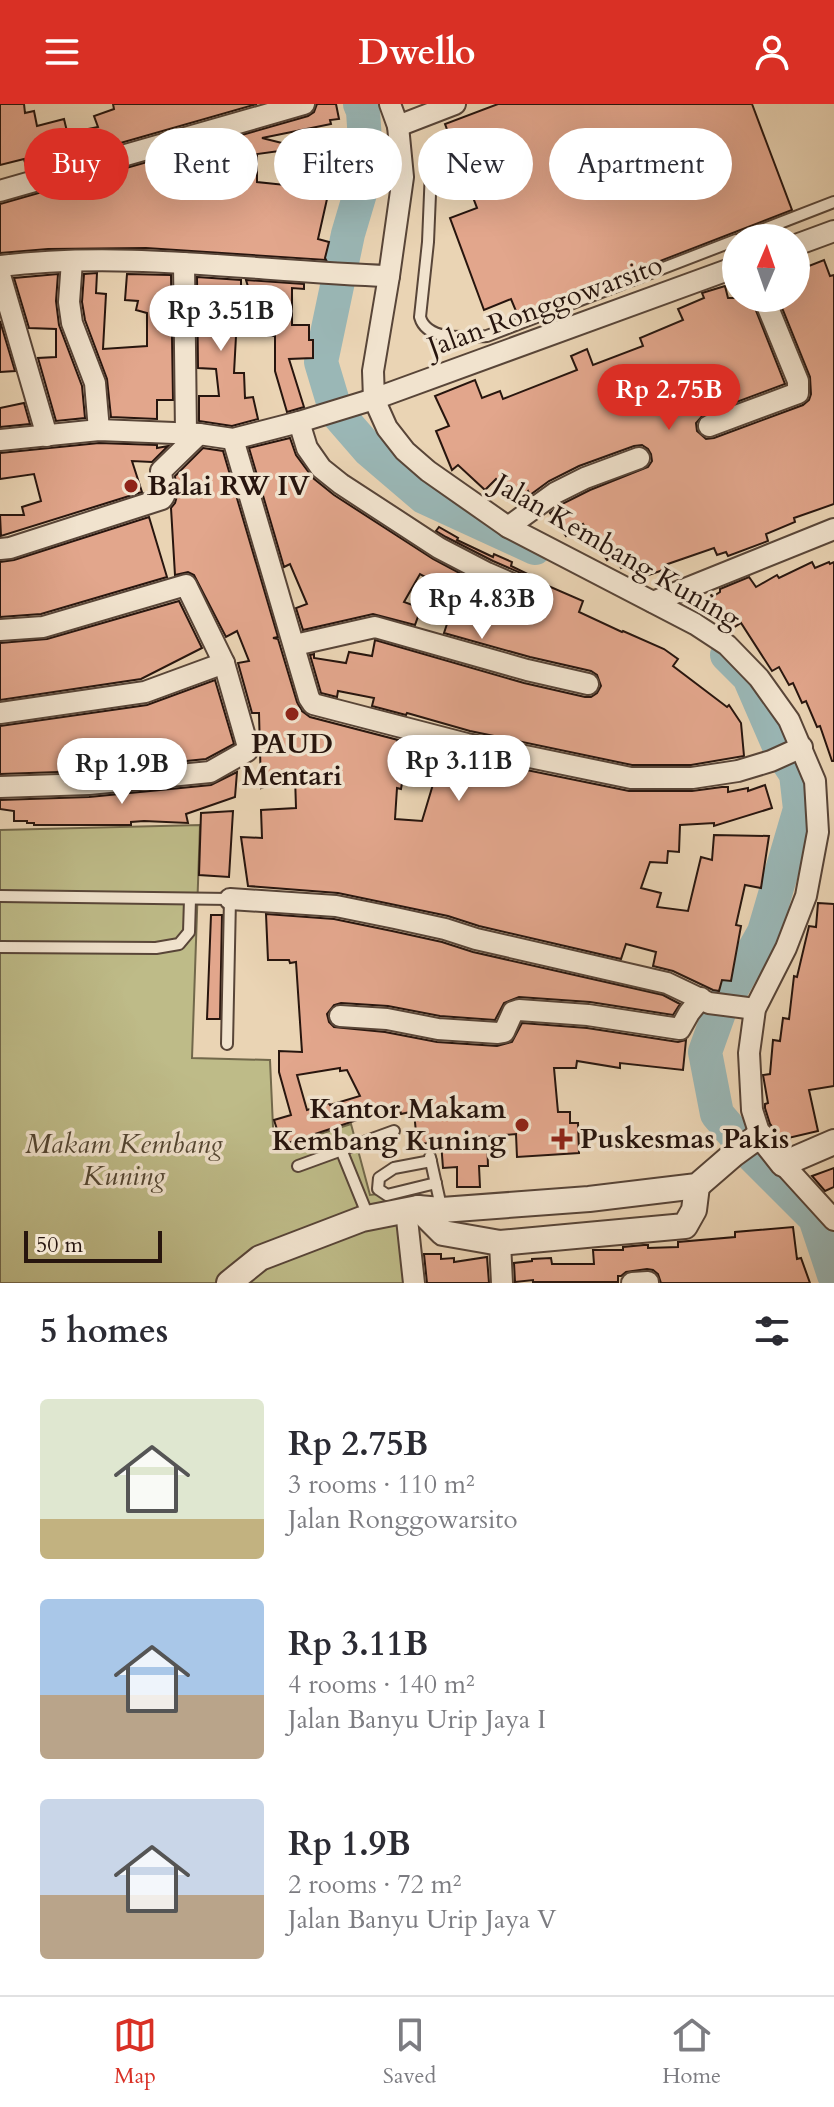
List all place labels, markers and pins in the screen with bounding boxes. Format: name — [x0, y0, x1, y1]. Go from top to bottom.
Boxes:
pin: Rp 3.51B — [138, 285, 304, 353]
pin: Rp 2.75B — [586, 364, 752, 432]
place label: Balai RW IV — [147, 467, 310, 505]
marker: Balai RW IV — [122, 477, 140, 495]
pin: Rp 4.83B — [399, 573, 565, 641]
marker: PAUD Mentari — [283, 705, 301, 723]
place label: PAUD Mentari — [242, 725, 342, 795]
pin: Rp 3.11B — [376, 735, 542, 803]
pin: Rp 1.9B — [48, 738, 196, 806]
place label: Kantor Makam Kembang Kuning — [272, 1090, 506, 1160]
marker: Kantor Makam Kembang Kuning — [513, 1116, 531, 1134]
place label: Puskesmas Pakis — [580, 1120, 789, 1158]
marker: Puskesmas Pakis — [551, 1128, 573, 1150]

